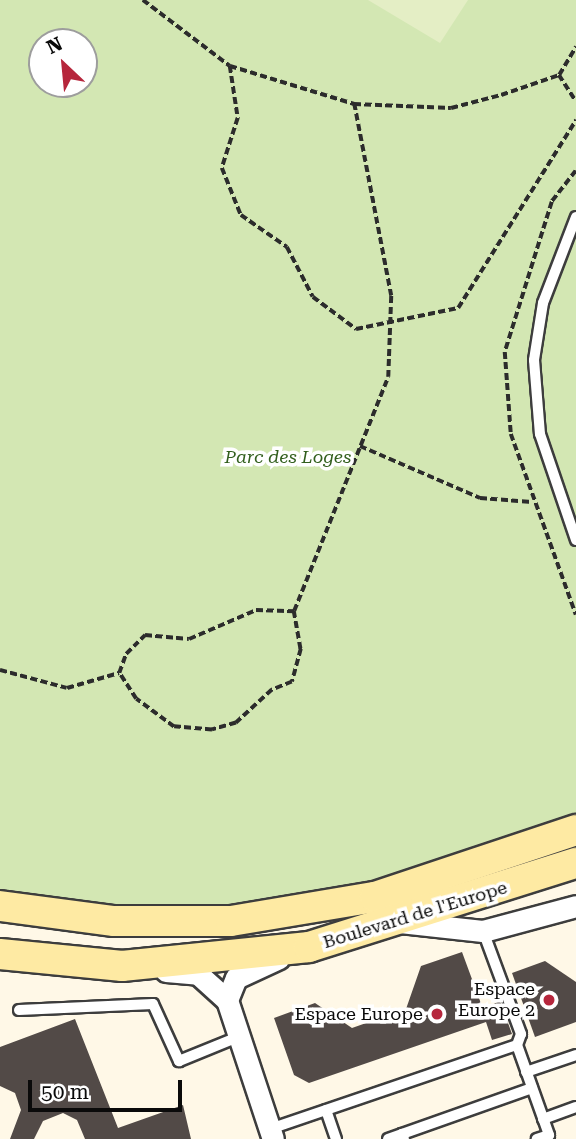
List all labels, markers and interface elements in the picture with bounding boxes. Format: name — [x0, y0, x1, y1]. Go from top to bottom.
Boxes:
north arrow — [28, 28, 98, 98]
text: N — [43, 32, 66, 59]
park label: Parc des Loges — [225, 446, 351, 468]
street label: Boulevard de l'Europe — [320, 877, 510, 953]
place label: Espace Europe 2 — [458, 979, 535, 1021]
marker: Espace Europe 2 — [541, 992, 557, 1008]
place label: Espace Europe — [295, 1003, 423, 1025]
marker: Espace Europe — [429, 1006, 445, 1022]
scale bar — [32, 1066, 186, 1110]
text: 50 m — [41, 1080, 89, 1104]

